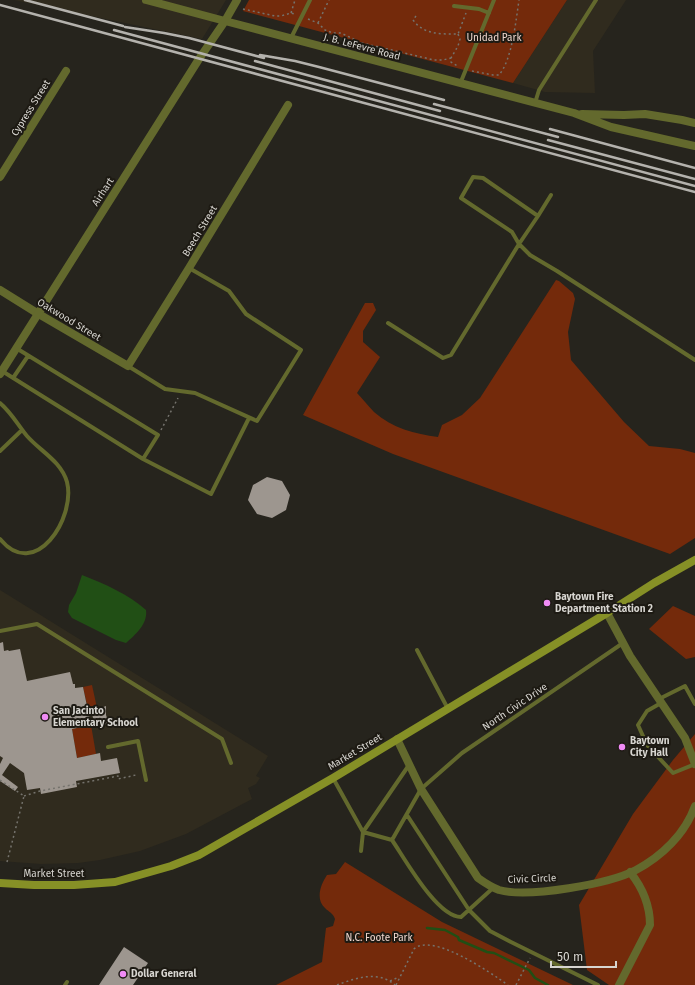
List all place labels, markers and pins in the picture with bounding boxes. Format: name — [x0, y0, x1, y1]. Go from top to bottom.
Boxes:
place label: Baytown Fire Department Station 2 — [555, 591, 653, 615]
marker: Baytown Fire Department Station 2 — [542, 598, 552, 608]
place label: San Jacinto Elementary School — [53, 705, 138, 729]
marker: San Jacinto Elementary School — [40, 712, 50, 722]
place label: Baytown City Hall — [630, 735, 670, 759]
marker: Baytown City Hall — [617, 742, 627, 752]
place label: Dollar General — [131, 968, 196, 980]
marker: Dollar General — [118, 969, 128, 979]

